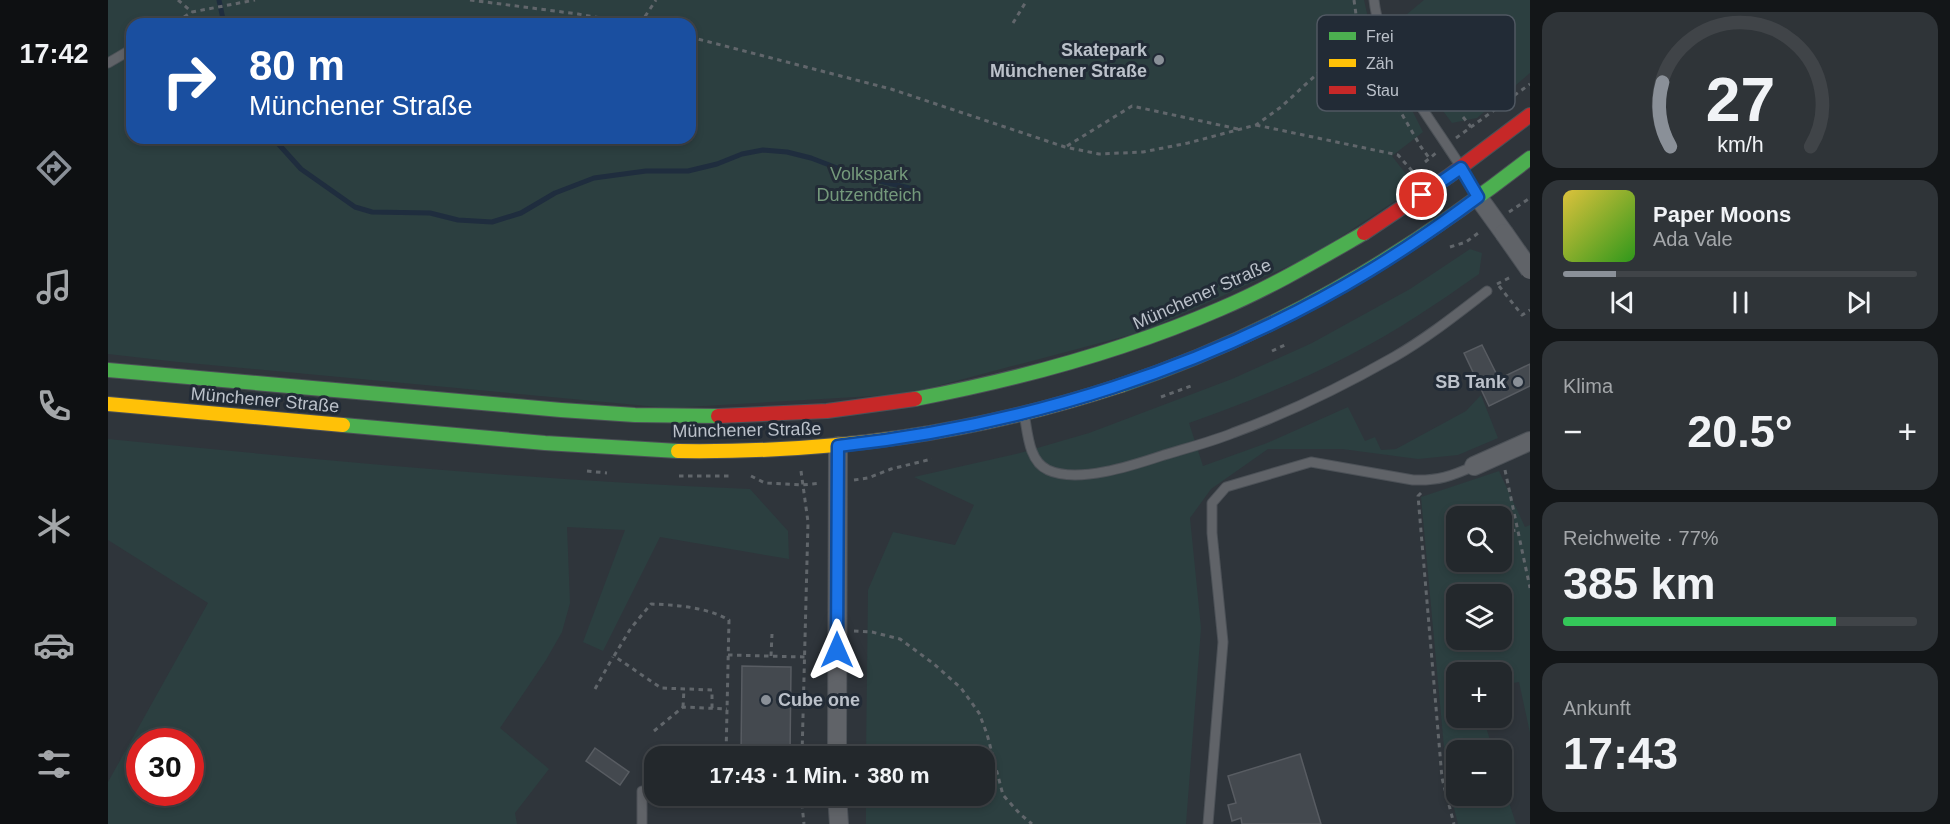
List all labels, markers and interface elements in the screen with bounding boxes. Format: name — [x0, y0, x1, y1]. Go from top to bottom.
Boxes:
legend — [1317, 15, 1515, 111]
text: Frei — [1366, 28, 1394, 45]
text: 17:42 — [19, 39, 89, 69]
place label: Skatepark Münchener Straße — [990, 40, 1148, 81]
icon: right — [150, 42, 228, 120]
text: 80 m — [249, 42, 345, 89]
marker: Skatepark Münchener Straße — [1152, 53, 1166, 67]
text: Zäh — [1366, 55, 1394, 72]
text: 27 — [1705, 65, 1775, 134]
text: Stau — [1366, 82, 1399, 99]
text: Münchener Straße — [249, 91, 473, 121]
text: km/h — [1717, 133, 1763, 157]
icon: directions — [33, 147, 75, 189]
park label: Volkspark Dutzendteich — [816, 164, 922, 205]
pin — [1396, 169, 1447, 220]
icon: arrive — [1405, 178, 1438, 211]
text: Paper Moons — [1653, 202, 1791, 227]
text: Ada Vale — [1653, 228, 1733, 250]
street label: Münchener Straße — [1130, 255, 1274, 333]
icon: music — [33, 266, 75, 308]
icon: previous — [1606, 286, 1639, 319]
icon: pause — [1724, 286, 1757, 319]
icon: next — [1842, 286, 1875, 319]
place label: SB Tank — [1435, 372, 1507, 392]
marker: SB Tank — [1511, 375, 1525, 389]
text: Klima — [1563, 375, 1613, 397]
street label: Münchener Straße — [190, 384, 340, 416]
icon: phone — [33, 385, 75, 427]
text: 20.5° — [1687, 406, 1793, 457]
text: − — [1563, 413, 1582, 450]
text: + — [1898, 413, 1917, 450]
street label: Münchener Straße — [672, 419, 822, 441]
icon: climate — [33, 505, 75, 547]
map controls — [1446, 506, 1512, 806]
button: search — [1446, 506, 1512, 572]
text: Reichweite · 77% — [1563, 527, 1719, 549]
text: 385 km — [1563, 558, 1716, 609]
button: layers — [1446, 584, 1512, 650]
position arrow — [805, 618, 869, 682]
icon: car — [33, 624, 75, 666]
button: + — [1446, 662, 1512, 728]
place label: Cube one — [778, 690, 860, 710]
marker: Cube one — [759, 693, 773, 707]
text: Ankunft — [1563, 697, 1631, 719]
speed limit sign: 30 — [126, 728, 204, 806]
text: 17:43 — [1563, 728, 1678, 779]
button: − — [1446, 740, 1512, 806]
icon: filters — [33, 743, 75, 785]
text: 17:43 · 1 Min. · 380 m — [709, 763, 930, 788]

